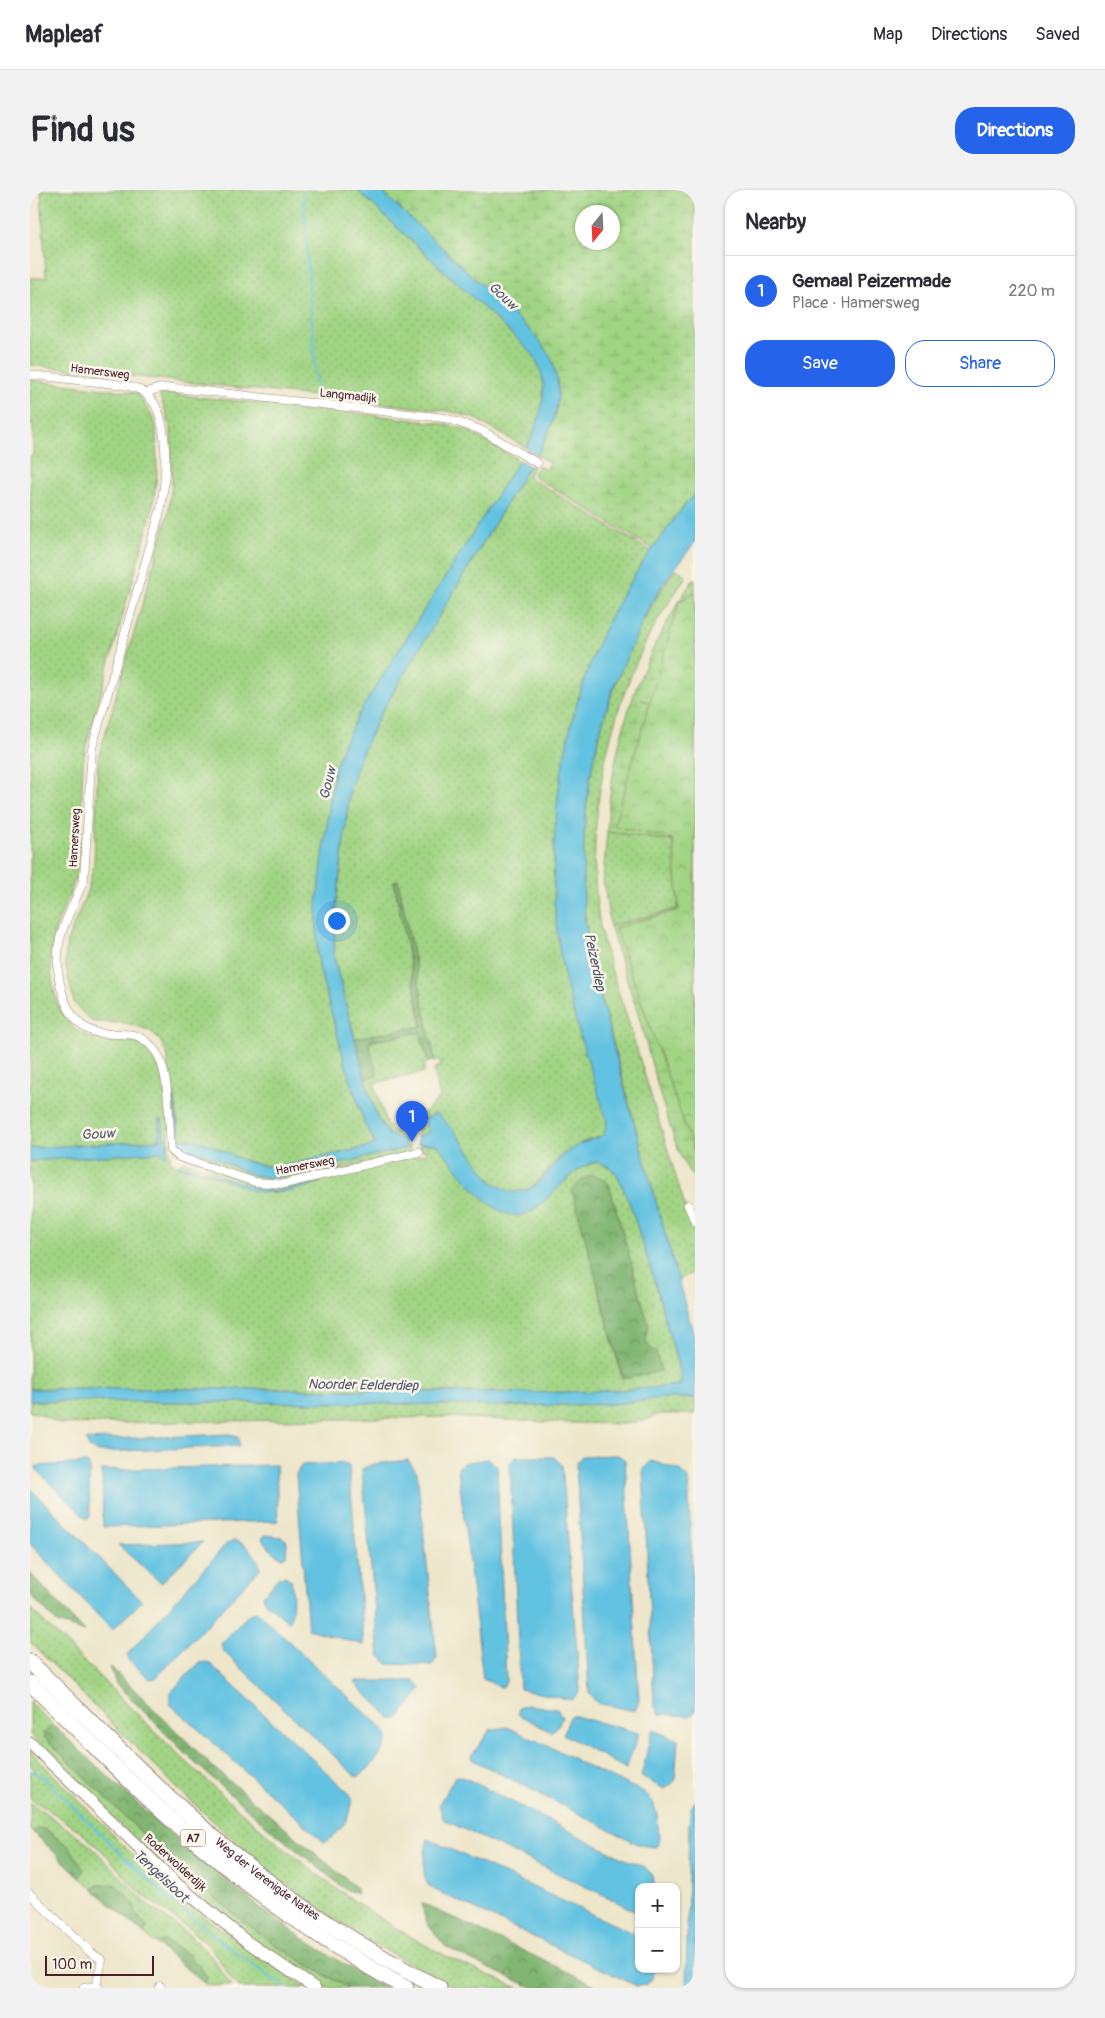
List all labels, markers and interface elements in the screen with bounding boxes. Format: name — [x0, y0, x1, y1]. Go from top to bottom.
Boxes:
text: Mapleaf — [25, 20, 103, 49]
text: Map — [873, 23, 903, 46]
text: Directions — [931, 23, 1007, 46]
text: Saved — [1035, 23, 1080, 46]
button: Directions — [955, 107, 1075, 154]
text: Find us — [30, 108, 135, 152]
north arrow — [575, 205, 620, 250]
text: Nearby — [745, 209, 806, 236]
text: Gemaal Peizermade — [792, 269, 951, 293]
water label: Gouw — [485, 278, 523, 315]
text: 1 — [758, 281, 764, 301]
text: 220 m — [1009, 281, 1055, 301]
text: Place · Hamersweg — [792, 293, 919, 313]
button: Save — [745, 340, 895, 387]
button: Share — [905, 340, 1055, 387]
street label: Hamersweg — [70, 361, 130, 383]
street label: Langmadijk — [319, 386, 377, 406]
water label: Gouw — [316, 762, 341, 801]
street label: Hamersweg — [66, 808, 84, 868]
your location — [324, 908, 350, 934]
water label: Peizerdiep — [581, 931, 610, 994]
pin: 1 — [396, 1101, 428, 1142]
water label: Gouw — [81, 1125, 118, 1143]
street label: Hamersweg — [274, 1153, 336, 1179]
water label: Noorder Eelderdiep — [308, 1376, 420, 1394]
road number: A7 — [180, 1830, 206, 1846]
street label: Roderwolderdijk — [141, 1831, 209, 1895]
street label: Weg der Verenigde Naties — [212, 1834, 323, 1924]
water label: Tengelsloot — [130, 1846, 193, 1907]
map controls — [635, 1883, 680, 1973]
button: + — [635, 1883, 680, 1928]
button: − — [635, 1928, 680, 1973]
scale bar — [45, 1953, 154, 1976]
text: 100 m — [52, 1956, 92, 1973]

